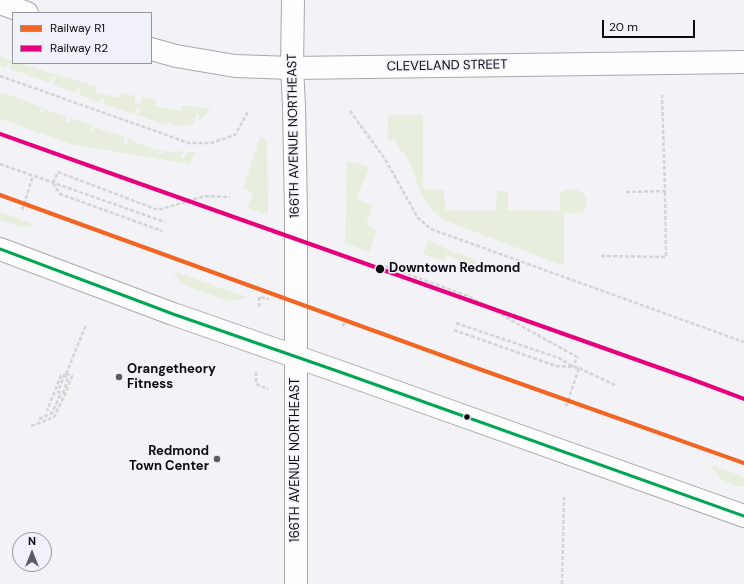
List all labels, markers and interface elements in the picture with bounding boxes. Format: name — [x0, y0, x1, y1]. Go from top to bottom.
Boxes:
legend — [12, 12, 152, 64]
scale bar — [604, 12, 697, 38]
text: 20 m — [609, 19, 638, 35]
text: Railway R1 — [50, 20, 105, 36]
text: Railway R2 — [50, 40, 108, 56]
street label: 166TH AVENUE NORTHEAST — [285, 53, 303, 219]
street label: CLEVELAND STREET — [387, 57, 507, 75]
place label: Downtown Redmond — [389, 261, 520, 277]
marker: Downtown Redmond — [374, 263, 386, 275]
place label: Orangetheory Fitness — [127, 362, 216, 393]
marker: Orangetheory Fitness — [114, 372, 124, 382]
street label: 166TH AVENUE NORTHEAST — [288, 378, 304, 542]
unlabelled marker — [462, 412, 472, 422]
place label: Redmond Town Center — [129, 444, 209, 475]
marker: Redmond Town Center — [212, 454, 222, 464]
north arrow — [12, 532, 52, 572]
text: N — [28, 534, 36, 548]

